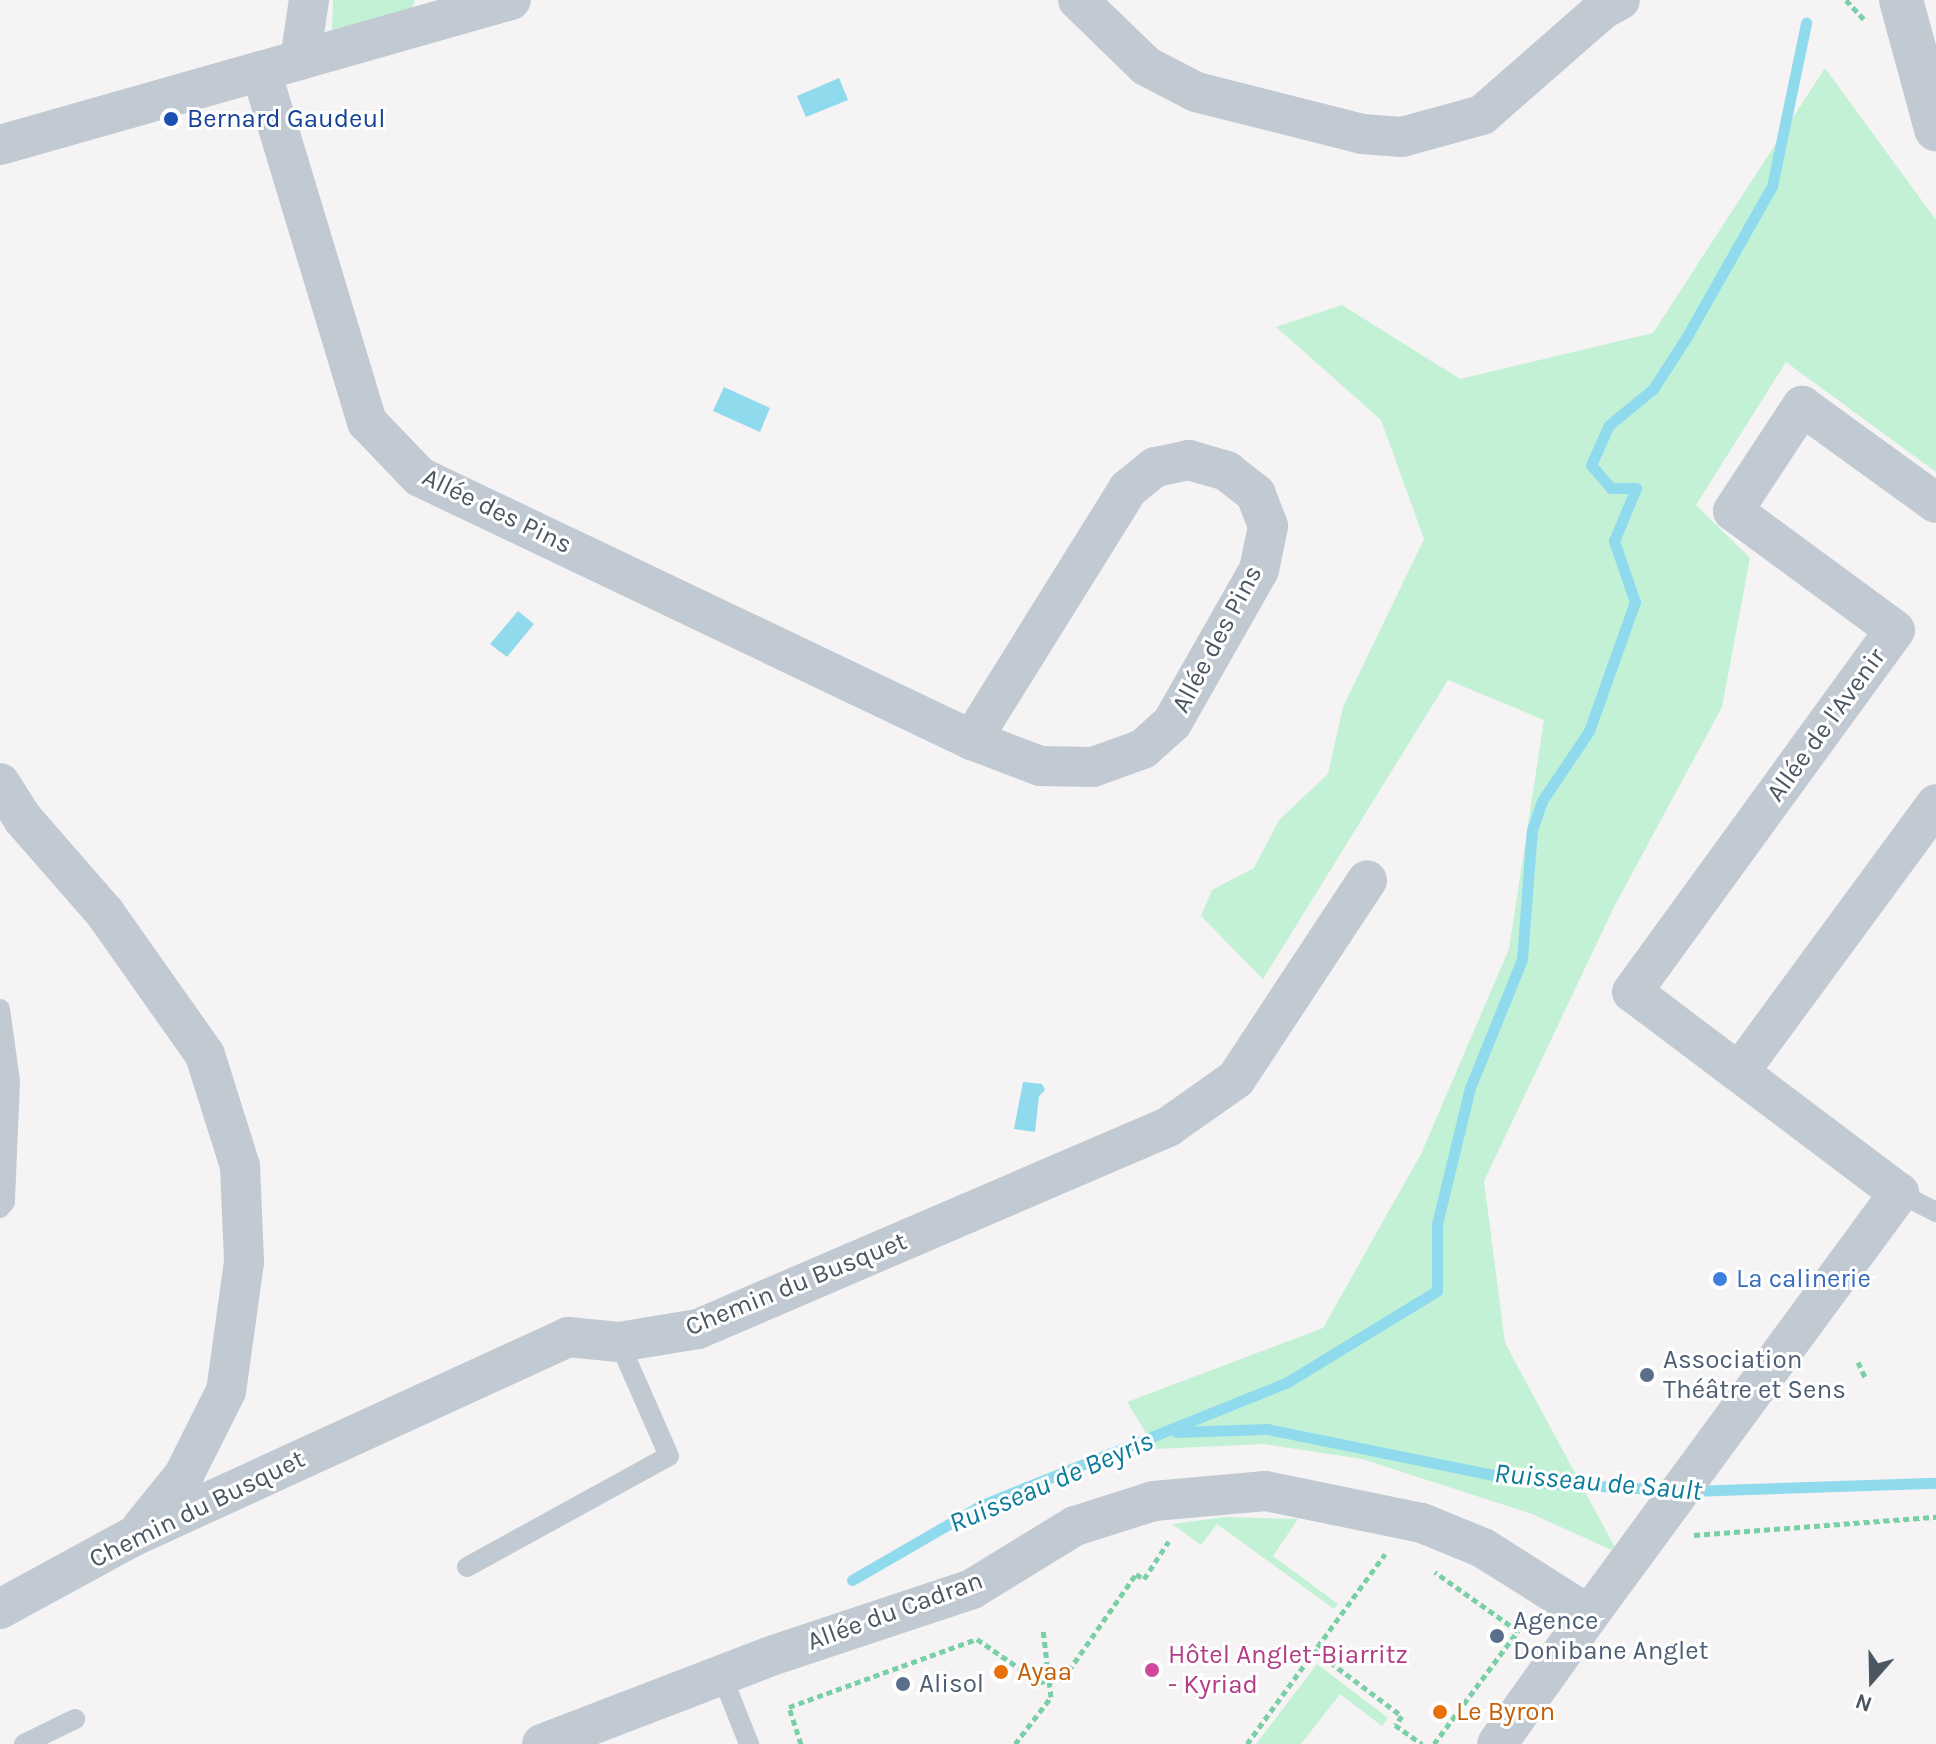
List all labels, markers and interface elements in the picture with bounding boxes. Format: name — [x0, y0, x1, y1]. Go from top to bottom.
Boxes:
place label: Bernard Gaudeul — [187, 103, 385, 135]
marker: Bernard Gaudeul — [162, 110, 180, 128]
street label: Allée des Pins — [417, 461, 577, 561]
street label: Allée des Pins — [1165, 560, 1269, 718]
street label: Allée de l'Avenir — [1760, 642, 1892, 808]
street label: Chemin du Busquet — [681, 1225, 911, 1343]
place label: La calinerie — [1736, 1263, 1871, 1295]
marker: La calinerie — [1711, 1270, 1729, 1288]
place label: Association Théâtre et Sens — [1663, 1344, 1846, 1406]
marker: Association Théâtre et Sens — [1638, 1366, 1656, 1384]
water label: Ruisseau de Beyris — [944, 1424, 1158, 1540]
street label: Chemin du Busquet — [84, 1443, 310, 1575]
water label: Ruisseau de Sault — [1493, 1456, 1703, 1508]
street label: Allée du Cadran — [803, 1565, 987, 1657]
place label: Agence Donibane Anglet — [1513, 1605, 1708, 1666]
marker: Agence Donibane Anglet — [1488, 1627, 1506, 1645]
place label: Hôtel Anglet-Biarritz - Kyriad — [1168, 1639, 1408, 1700]
north arrow — [1832, 1640, 1912, 1720]
place label: Ayaa — [1017, 1656, 1072, 1688]
marker: Hôtel Anglet-Biarritz - Kyriad — [1143, 1661, 1161, 1679]
marker: Ayaa — [992, 1663, 1010, 1681]
place label: Alisol — [919, 1668, 984, 1700]
marker: Alisol — [894, 1675, 912, 1693]
text: N — [1852, 1688, 1876, 1717]
place label: Le Byron — [1456, 1696, 1555, 1728]
marker: Le Byron — [1431, 1703, 1449, 1721]

